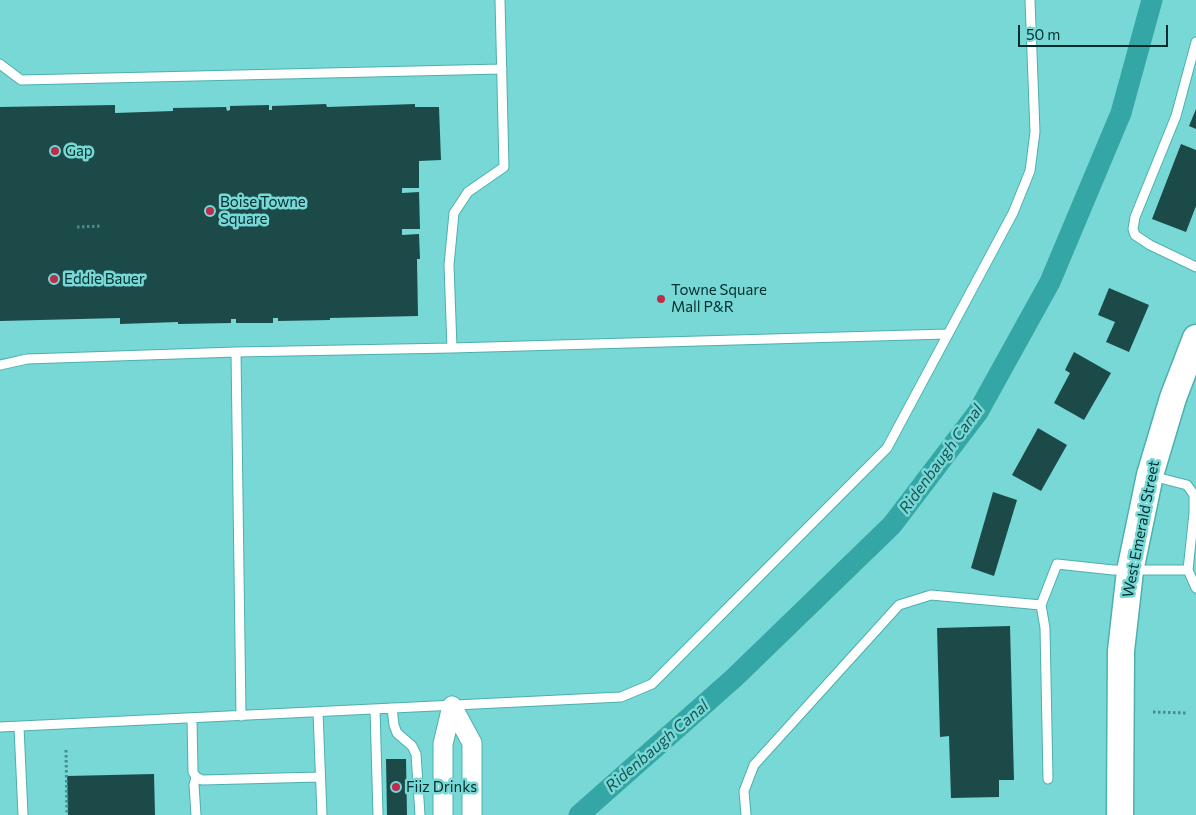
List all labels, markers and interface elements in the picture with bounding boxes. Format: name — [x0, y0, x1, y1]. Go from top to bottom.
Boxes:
scale bar — [1021, 15, 1171, 47]
text: 50 m — [1026, 25, 1060, 43]
place label: Gap — [65, 142, 93, 160]
marker: Gap — [49, 145, 61, 157]
place label: Boise Towne Square — [220, 193, 306, 228]
marker: Boise Towne Square — [204, 205, 216, 217]
place label: Eddie Bauer — [64, 270, 145, 288]
marker: Eddie Bauer — [48, 273, 60, 285]
place label: Towne Square Mall P&R — [671, 281, 767, 316]
marker: Towne Square Mall P&R — [655, 293, 667, 305]
water label: Ridenbaugh Canal — [895, 401, 987, 517]
street label: West Emerald Street — [1119, 459, 1163, 599]
water label: Ridenbaugh Canal — [602, 696, 712, 796]
place label: Fiiz Drinks — [406, 778, 477, 796]
marker: Fiiz Drinks — [390, 781, 402, 793]

